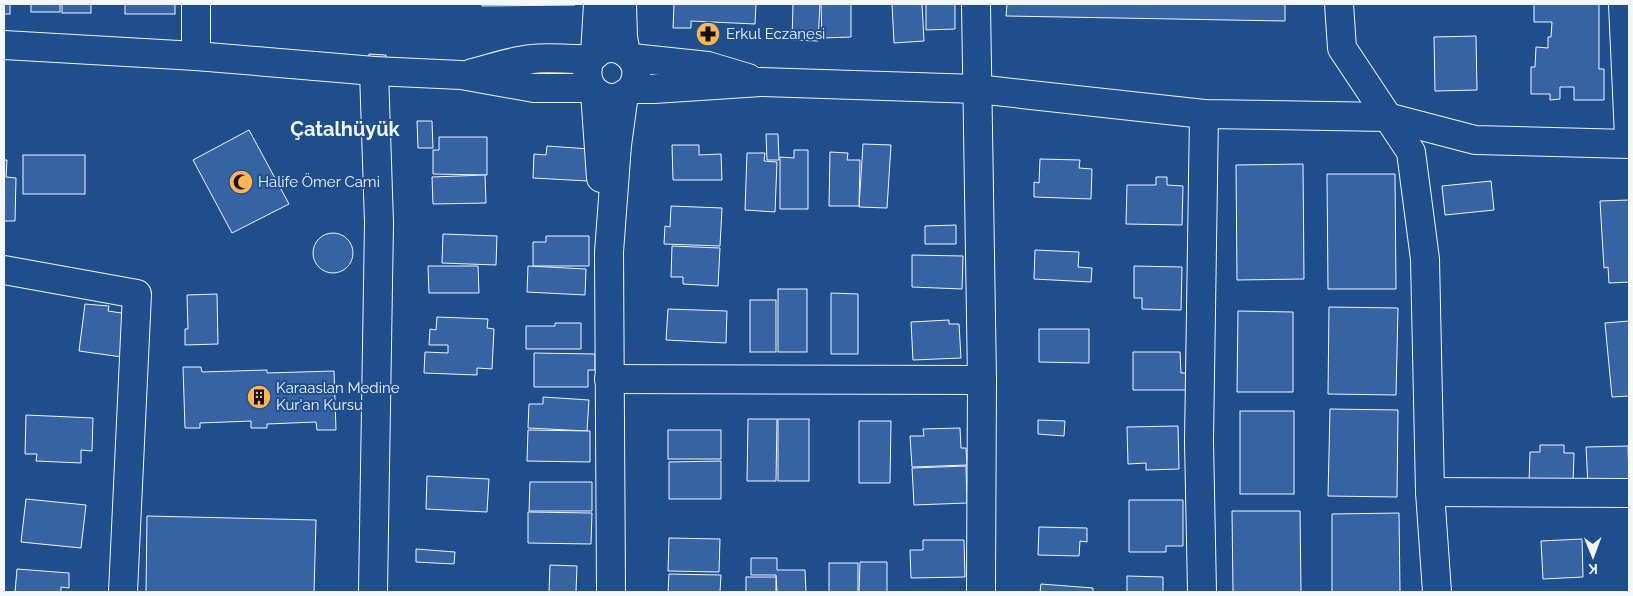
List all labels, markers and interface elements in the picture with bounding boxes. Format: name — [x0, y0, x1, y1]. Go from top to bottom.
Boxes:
pharmacy icon: Erkul Eczanesi — [695, 21, 721, 47]
place label: Erkul Eczanesi — [726, 25, 825, 43]
district label: Çatalhüyük — [290, 117, 401, 141]
mosque icon: Halife Ömer Cami — [228, 169, 254, 195]
place label: Halife Ömer Cami — [258, 172, 380, 191]
place label: Karaaslan Medine Kur'an Kursu — [276, 379, 400, 414]
building icon: Karaaslan Medine Kur'an Kursu — [246, 384, 272, 410]
north arrow — [1568, 531, 1618, 581]
text: K — [1588, 561, 1598, 577]

